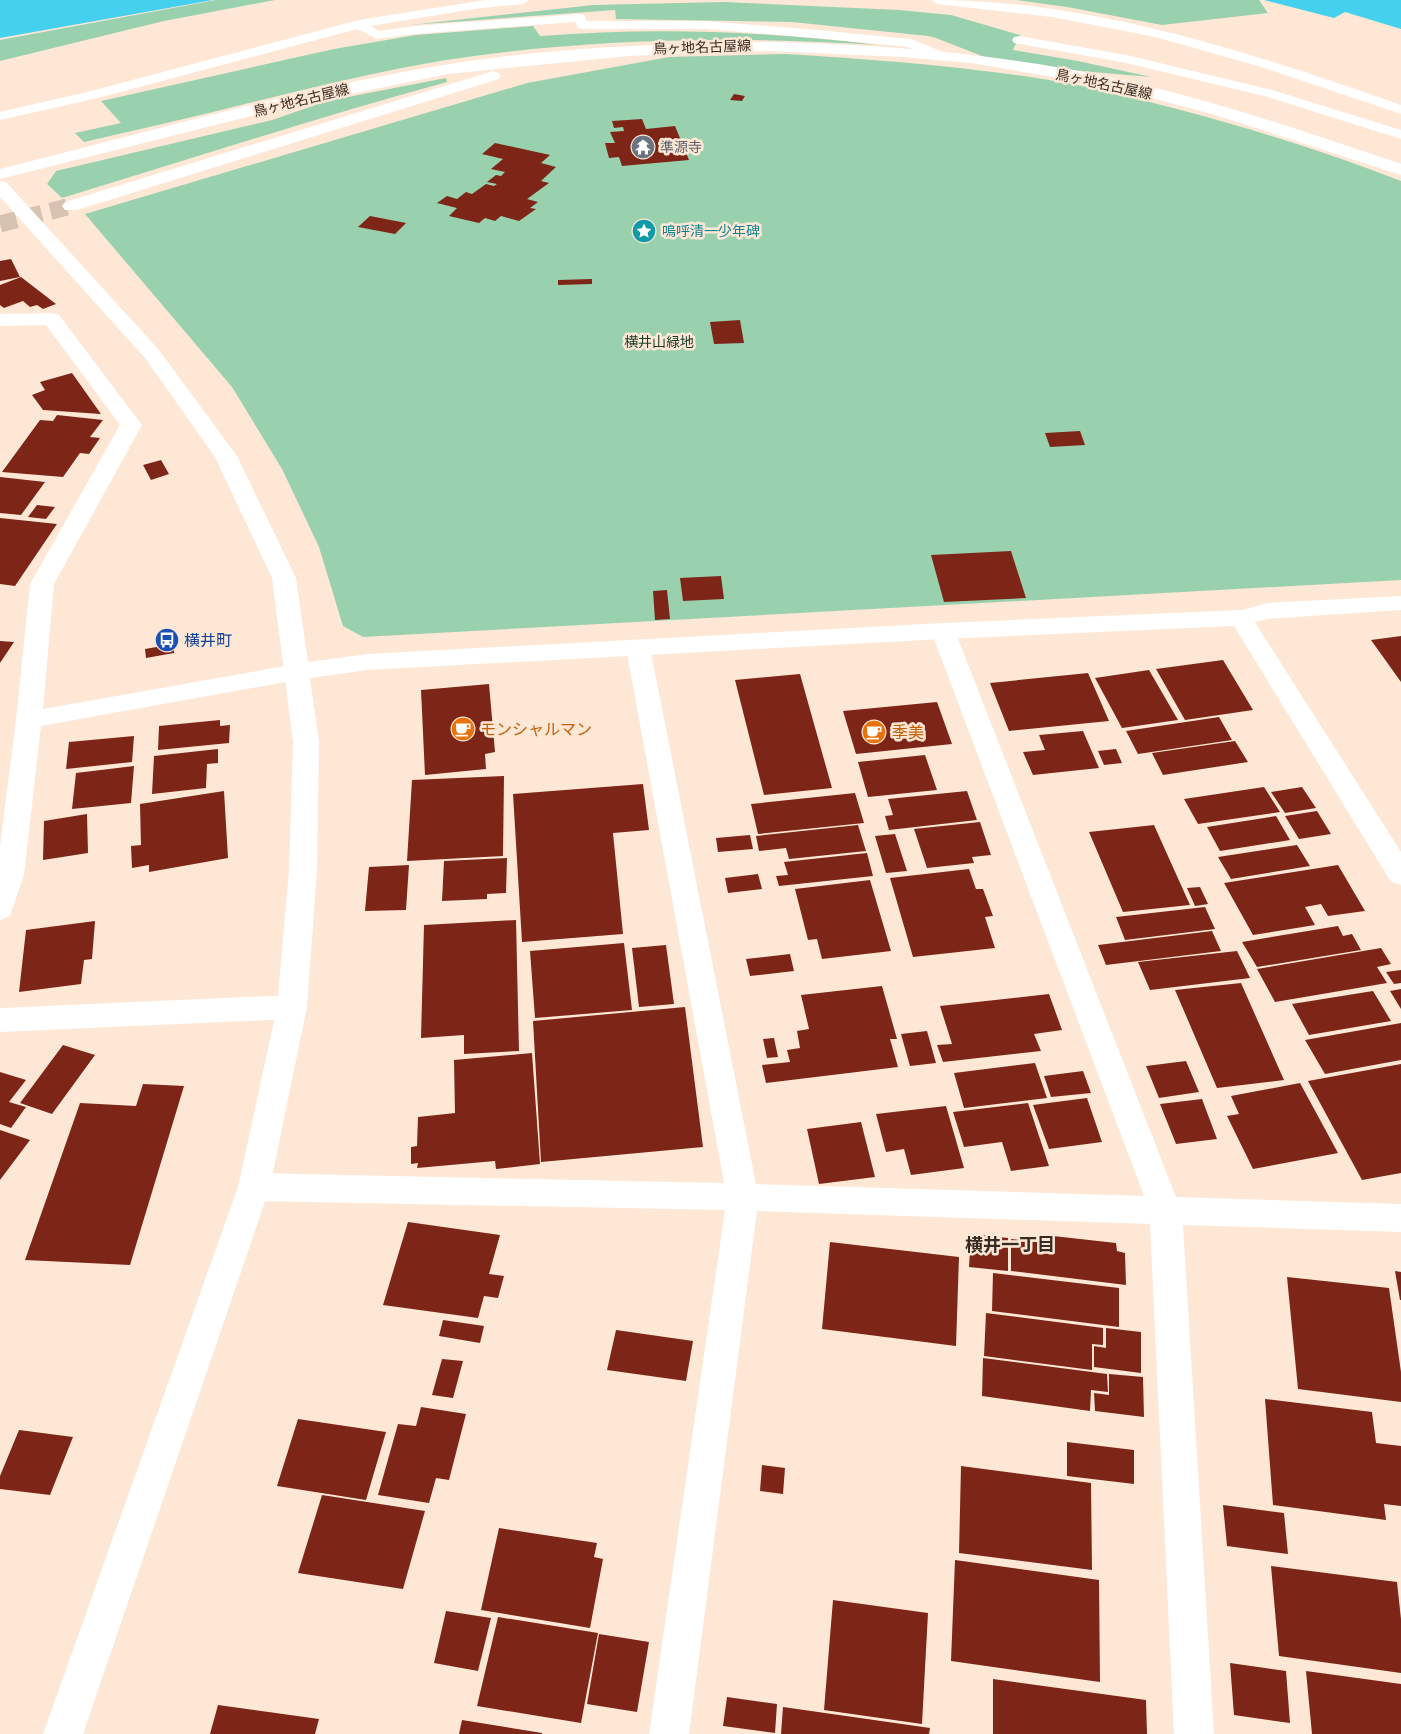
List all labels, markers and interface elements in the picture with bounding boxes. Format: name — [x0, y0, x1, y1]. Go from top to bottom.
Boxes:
street label: 鳥ヶ地名古屋線 — [653, 36, 751, 58]
street label: 鳥ヶ地名古屋線 — [1054, 65, 1154, 103]
street label: 鳥ヶ地名古屋線 — [251, 79, 351, 121]
temple icon: 準源寺 — [630, 134, 656, 160]
place label: 準源寺 — [660, 138, 702, 156]
place icon: 嗚呼清一少年碑 — [631, 218, 657, 244]
place label: 嗚呼清一少年碑 — [662, 222, 760, 240]
park label: 横井山緑地 — [624, 333, 694, 351]
bus stop icon: 横井町 — [154, 627, 180, 653]
place label: 横井町 — [184, 631, 232, 650]
cafe icon: モンシャルマン — [450, 716, 476, 742]
cafe icon: 季美 — [861, 719, 887, 745]
place label: モンシャルマン — [480, 720, 592, 739]
place label: 季美 — [892, 723, 924, 742]
district label: 横井一丁目 — [965, 1234, 1055, 1256]

